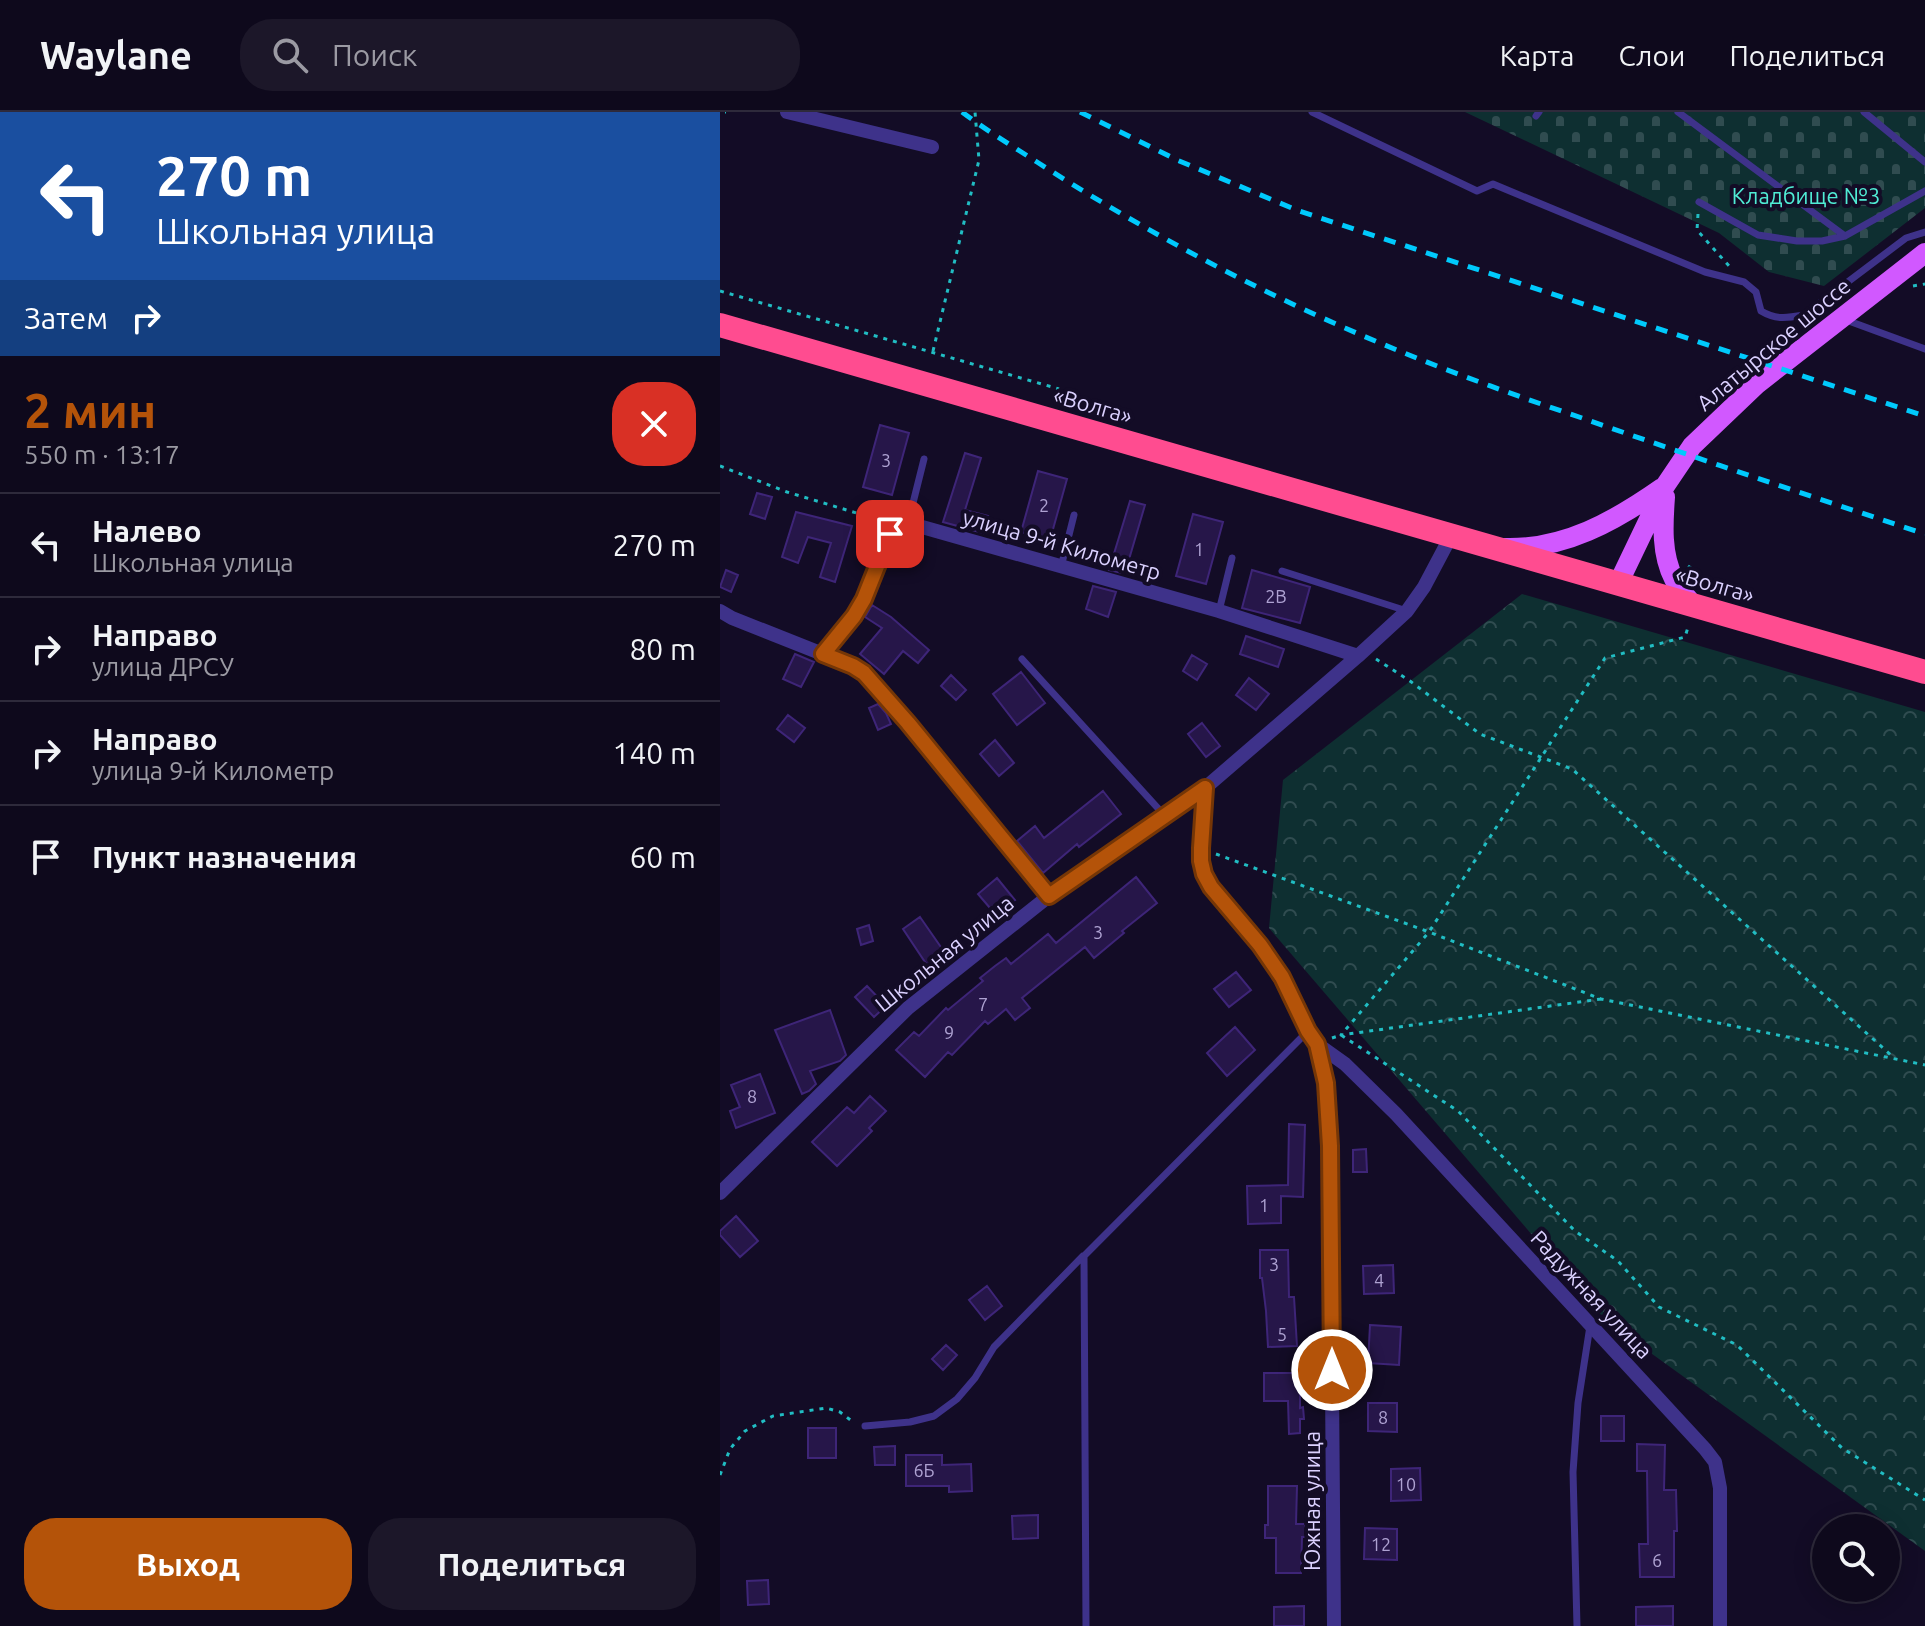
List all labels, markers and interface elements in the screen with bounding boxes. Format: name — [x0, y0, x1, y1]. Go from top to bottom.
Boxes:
search box — [240, 19, 800, 91]
icon: search — [268, 33, 312, 77]
text: Waylane — [40, 34, 192, 76]
text: Поиск — [332, 38, 417, 72]
text: Карта — [1500, 40, 1574, 71]
text: Слои — [1618, 40, 1685, 71]
text: Поделиться — [1729, 40, 1885, 71]
icon: left — [24, 144, 128, 248]
text: 270 m — [156, 144, 312, 207]
park label: Кладбище №3 — [1732, 183, 1880, 208]
text: Школьная улица — [156, 210, 435, 251]
street label: Алатырское шоссе — [1691, 273, 1855, 415]
icon: right — [124, 296, 168, 340]
text: Затем — [24, 301, 108, 335]
button: close — [612, 382, 696, 466]
street label: «Волга» — [1051, 382, 1135, 428]
text: 2 мин — [24, 383, 156, 437]
text: 550 m · 13:17 — [24, 440, 180, 469]
house number: 3 — [881, 450, 891, 470]
house number: 2 — [1039, 495, 1049, 515]
pin — [856, 500, 924, 568]
street label: улица 9-й Километр — [960, 504, 1164, 584]
icon: arrive — [868, 512, 912, 556]
text: Налево — [92, 514, 202, 548]
icon: left — [24, 523, 68, 567]
text: 270 m — [612, 528, 696, 562]
house number: 1 — [1194, 539, 1204, 559]
text: Школьная улица — [92, 548, 294, 577]
street label: «Волга» — [1673, 561, 1757, 607]
house number: 2В — [1265, 586, 1287, 606]
text: Направо — [92, 618, 218, 652]
icon: right — [24, 627, 68, 671]
text: 80 m — [629, 632, 696, 666]
text: улица ДРСУ — [92, 652, 234, 681]
text: Направо — [92, 722, 218, 756]
icon: right — [24, 731, 68, 775]
text: 140 m — [612, 736, 696, 770]
text: улица 9-й Километр — [92, 756, 334, 785]
icon: arrive — [24, 835, 68, 879]
text: Пункт назначения — [92, 840, 357, 874]
text: 60 m — [629, 840, 696, 874]
street label: Школьная улица — [870, 890, 1018, 1016]
house number: 3 — [1093, 922, 1103, 942]
house number: 7 — [978, 994, 988, 1014]
house number: 9 — [944, 1022, 954, 1042]
house number: 8 — [747, 1086, 757, 1106]
house number: 1 — [1259, 1195, 1269, 1215]
street label: Радужная улица — [1526, 1225, 1658, 1363]
house number: 3 — [1269, 1254, 1279, 1274]
house number: 4 — [1374, 1270, 1384, 1290]
house number: 5 — [1277, 1324, 1287, 1344]
position arrow — [1290, 1328, 1374, 1412]
house number: 8 — [1378, 1407, 1388, 1427]
street label: Южная улица — [1299, 1431, 1324, 1571]
house number: 6Б — [913, 1460, 935, 1480]
house number: 10 — [1396, 1474, 1416, 1494]
map controls — [1812, 1514, 1900, 1602]
button: search — [1812, 1514, 1900, 1602]
button: Выход — [24, 1518, 352, 1610]
button: Поделиться — [368, 1518, 696, 1610]
house number: 12 — [1371, 1534, 1391, 1554]
house number: 6 — [1652, 1550, 1662, 1570]

